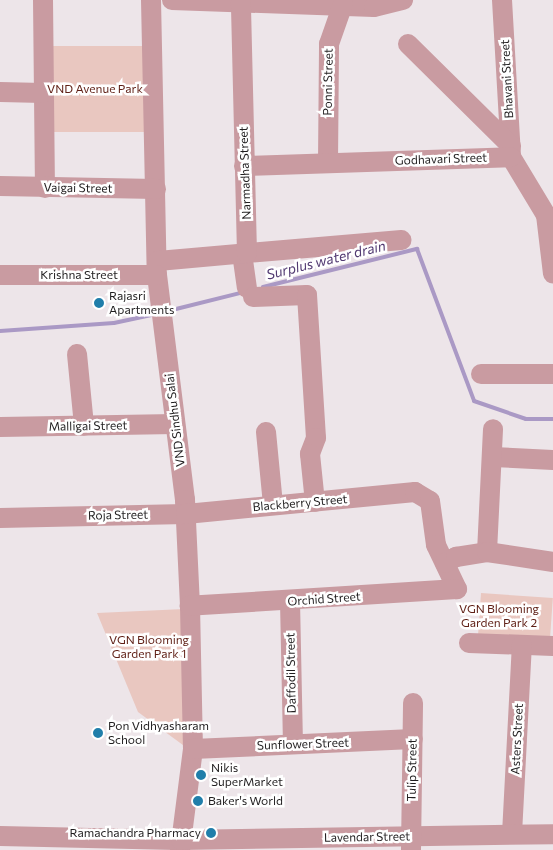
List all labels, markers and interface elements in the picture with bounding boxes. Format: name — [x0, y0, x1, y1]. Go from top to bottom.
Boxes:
street label: Bhavani Street — [498, 39, 516, 119]
street label: Ponni Street — [320, 48, 336, 116]
park label: VND Avenue Park — [47, 82, 143, 96]
street label: Narmadha Street — [236, 126, 254, 220]
street label: Godhavari Street — [395, 150, 487, 168]
street label: Vaigai Street — [43, 180, 113, 196]
water label: Surplus water drain — [265, 237, 387, 283]
street label: Krishna Street — [40, 268, 118, 282]
place label: Rajasri Apartments — [109, 289, 174, 317]
marker: Rajasri Apartments — [93, 297, 105, 309]
street label: VND Sindhu Salai — [162, 372, 188, 468]
street label: Malligai Street — [48, 418, 128, 434]
street label: Blackberry Street — [252, 492, 348, 514]
street label: Roja Street — [88, 507, 148, 523]
street label: Orchid Street — [287, 589, 361, 609]
park label: VGN Blooming Garden Park 2 — [459, 602, 539, 630]
park label: VGN Blooming Garden Park 1 — [109, 633, 189, 661]
street label: Daffodil Street — [283, 633, 299, 713]
street label: Asters Street — [508, 703, 526, 775]
place label: Pon Vidhyasharam School — [108, 719, 209, 747]
marker: Pon Vidhyasharam School — [92, 727, 104, 739]
street label: Sunflower Street — [257, 735, 349, 753]
street label: Tulip Street — [404, 738, 420, 802]
place label: Nikis SuperMarket — [211, 761, 283, 789]
marker: Nikis SuperMarket — [195, 769, 207, 781]
place label: Baker's World — [208, 794, 283, 808]
marker: Baker's World — [192, 795, 204, 807]
place label: Ramachandra Pharmacy — [69, 826, 201, 840]
marker: Ramachandra Pharmacy — [205, 827, 217, 839]
street label: Lavendar Street — [324, 829, 410, 845]

